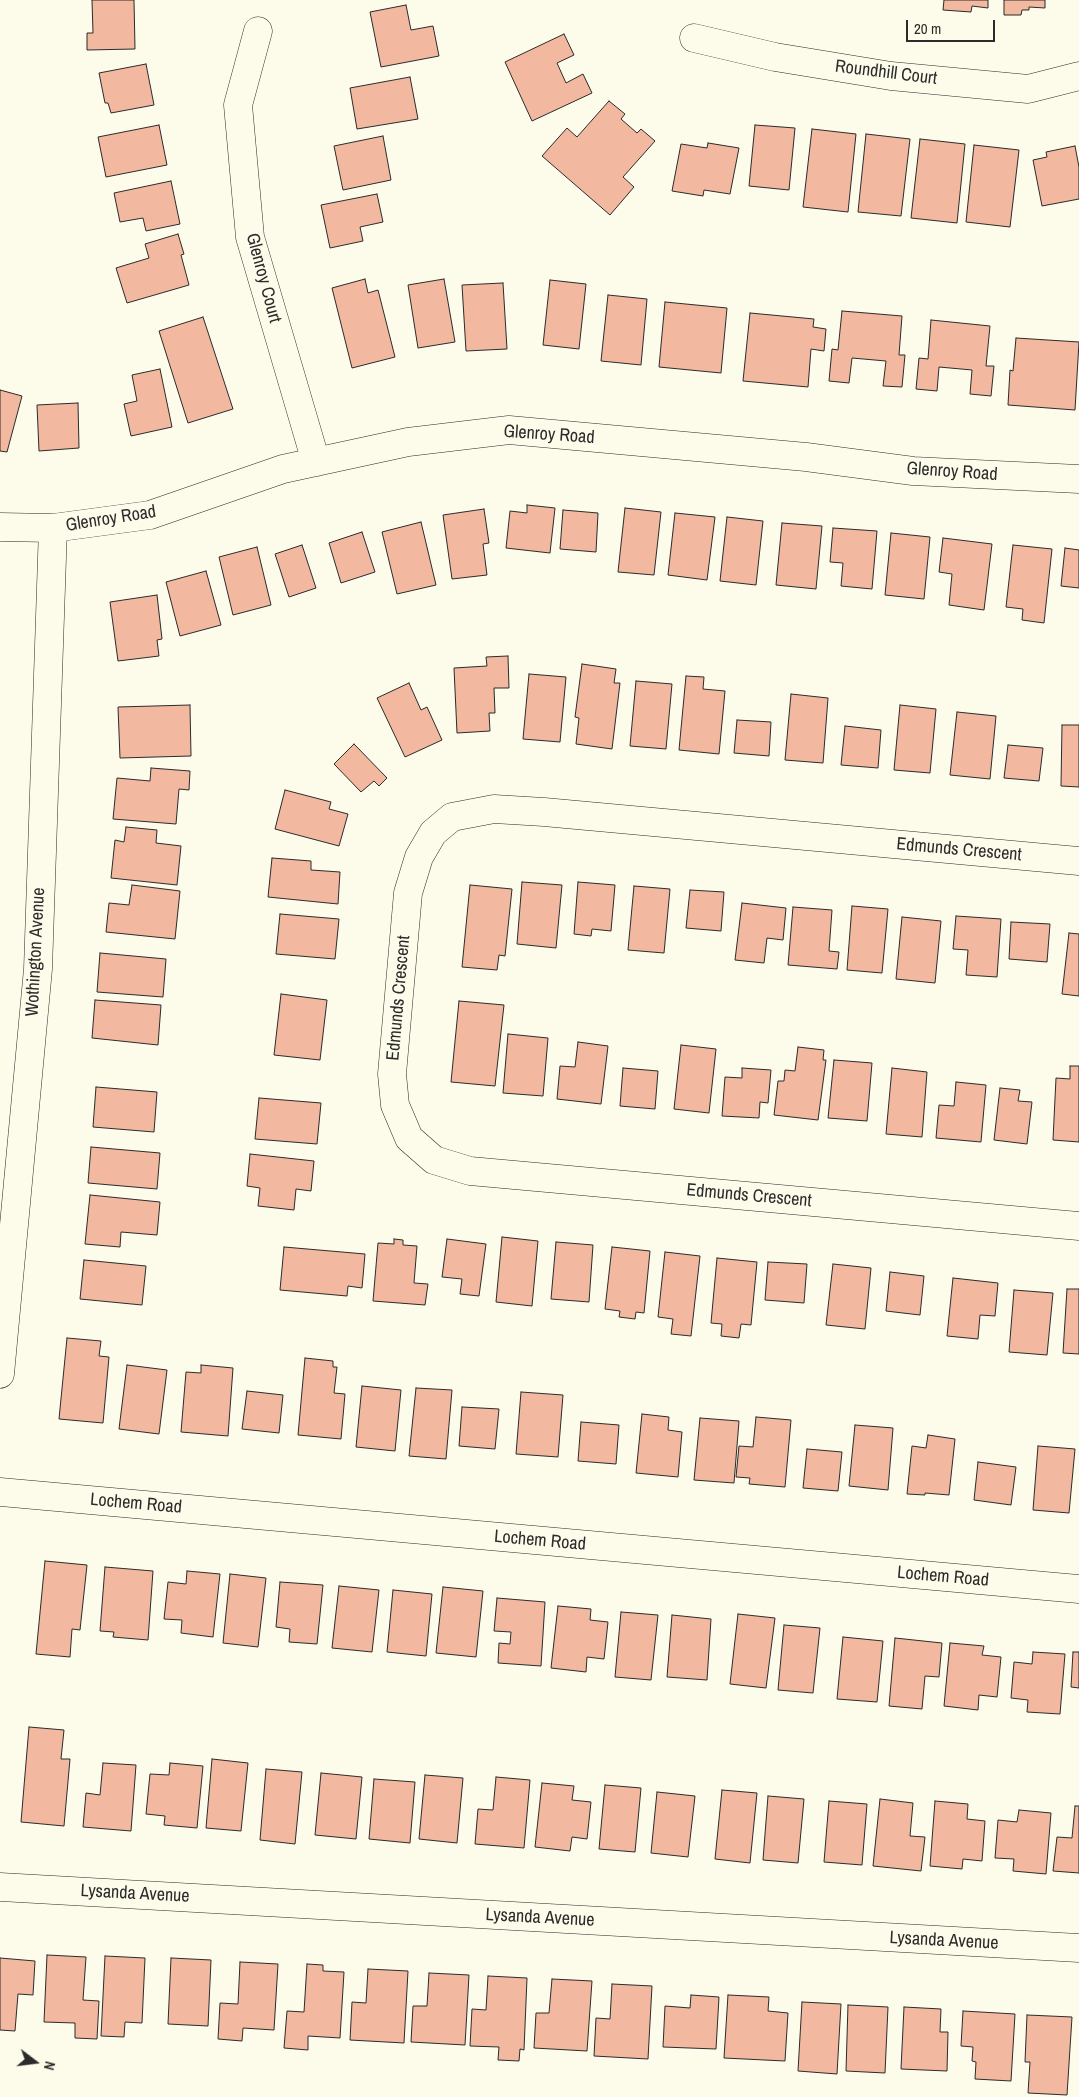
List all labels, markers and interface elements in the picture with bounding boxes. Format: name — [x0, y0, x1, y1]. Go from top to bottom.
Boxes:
scale bar — [909, 10, 998, 42]
text: 20 m — [914, 18, 941, 39]
street label: Roundhill Court — [834, 56, 938, 90]
street label: Glenroy Court — [241, 231, 285, 325]
street label: Glenroy Road — [503, 421, 595, 449]
street label: Glenroy Road — [906, 458, 998, 486]
street label: Glenroy Road — [64, 501, 158, 537]
street label: Edmunds Crescent — [896, 834, 1022, 866]
street label: Wothington Avenue — [22, 887, 50, 1017]
street label: Edmunds Crescent — [383, 935, 415, 1061]
street label: Edmunds Crescent — [686, 1180, 812, 1212]
street label: Lochem Road — [89, 1489, 183, 1519]
street label: Lochem Road — [493, 1526, 587, 1556]
street label: Lochem Road — [896, 1562, 990, 1592]
street label: Lysanda Avenue — [80, 1880, 190, 1908]
street label: Lysanda Avenue — [485, 1904, 595, 1932]
street label: Lysanda Avenue — [889, 1927, 999, 1955]
north arrow — [10, 2037, 60, 2087]
text: N — [40, 2060, 59, 2072]

